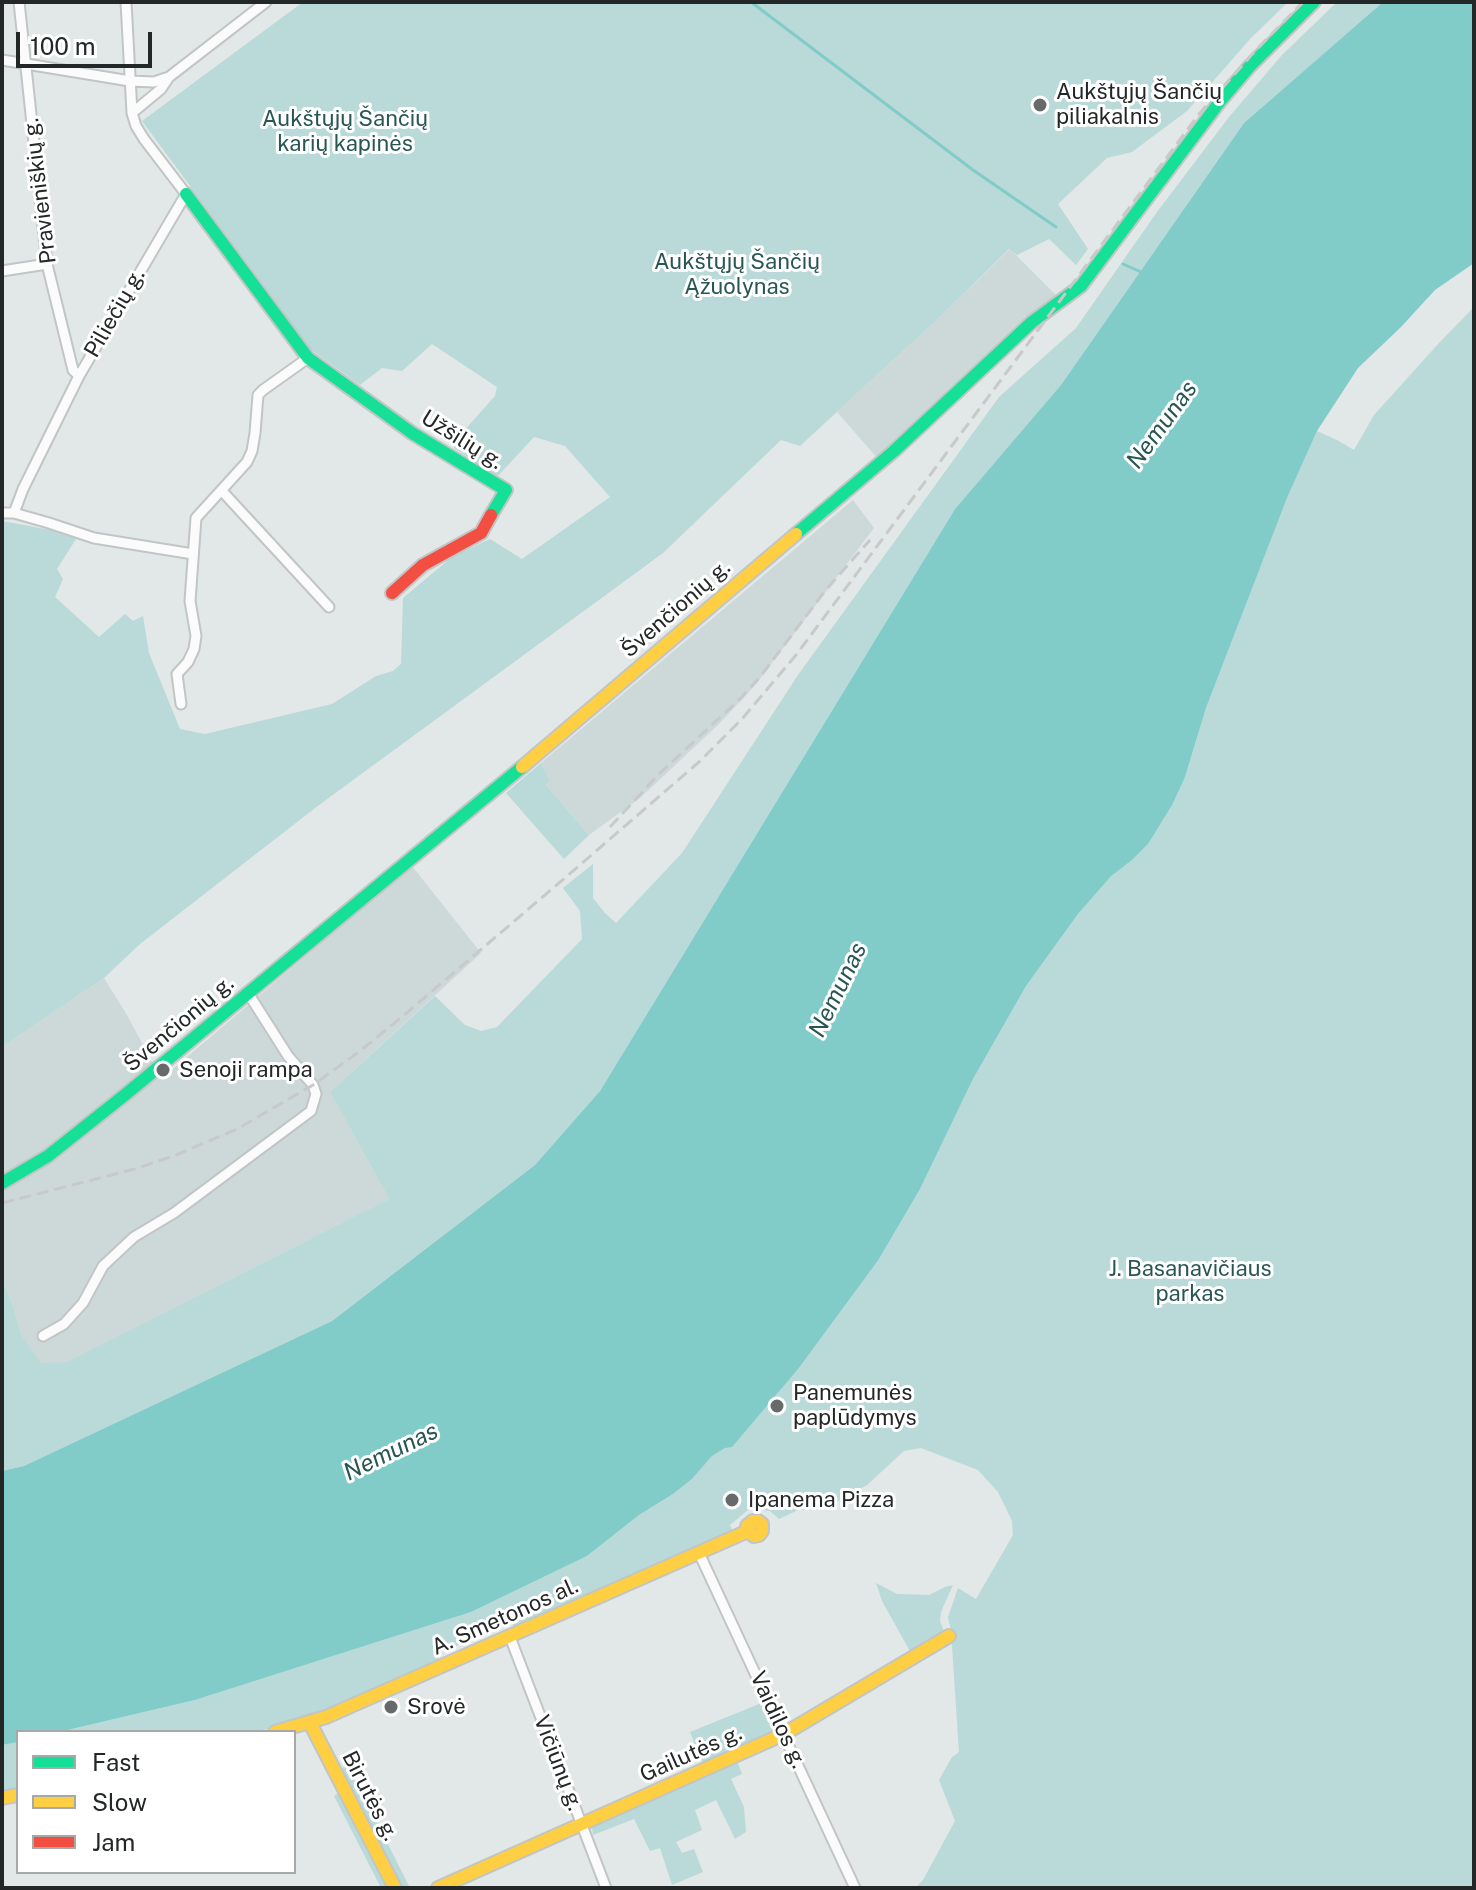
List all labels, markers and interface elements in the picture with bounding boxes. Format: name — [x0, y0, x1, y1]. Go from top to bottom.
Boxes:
scale bar — [20, 16, 156, 66]
text: 100 m — [30, 32, 96, 60]
place label: Aukštųjų Šančių piliakalnis — [1056, 79, 1222, 130]
marker: Aukštųjų Šančių piliakalnis — [1031, 96, 1049, 114]
park label: Aukštųjų Šančių karių kapinės — [262, 106, 428, 158]
street label: Pravieniškių g. — [18, 117, 62, 265]
park label: Aukštųjų Šančių Ąžuolynas — [654, 249, 820, 300]
street label: Piliečių g. — [79, 264, 151, 362]
water label: Nemunas — [1120, 375, 1204, 475]
street label: Užšilių g. — [416, 405, 508, 475]
street label: Švenčionių g. — [616, 555, 736, 663]
water label: Nemunas — [803, 938, 873, 1042]
street label: Švenčionių g. — [119, 970, 239, 1078]
place label: Senoji rampa — [179, 1057, 313, 1083]
marker: Senoji rampa — [154, 1061, 172, 1079]
park label: J. Basanavičiaus parkas — [1108, 1256, 1272, 1308]
place label: Panemunės paplūdymys — [793, 1380, 917, 1432]
marker: Panemunės paplūdymys — [768, 1397, 786, 1415]
water label: Nemunas — [339, 1417, 443, 1487]
place label: Ipanema Pizza — [748, 1487, 894, 1513]
marker: Ipanema Pizza — [723, 1491, 741, 1509]
street label: A. Smetonos al. — [428, 1573, 582, 1661]
street label: Vaidilos g. — [744, 1667, 812, 1773]
place label: Srovė — [407, 1694, 466, 1720]
marker: Srovė — [382, 1698, 400, 1716]
street label: Vičiūnų g. — [528, 1712, 588, 1814]
street label: Gailutės g. — [636, 1720, 746, 1788]
legend — [16, 1730, 296, 1874]
street label: Birutės g. — [336, 1747, 404, 1845]
text: Fast — [92, 1748, 140, 1776]
text: Slow — [92, 1788, 147, 1816]
text: Jam — [92, 1828, 135, 1856]

